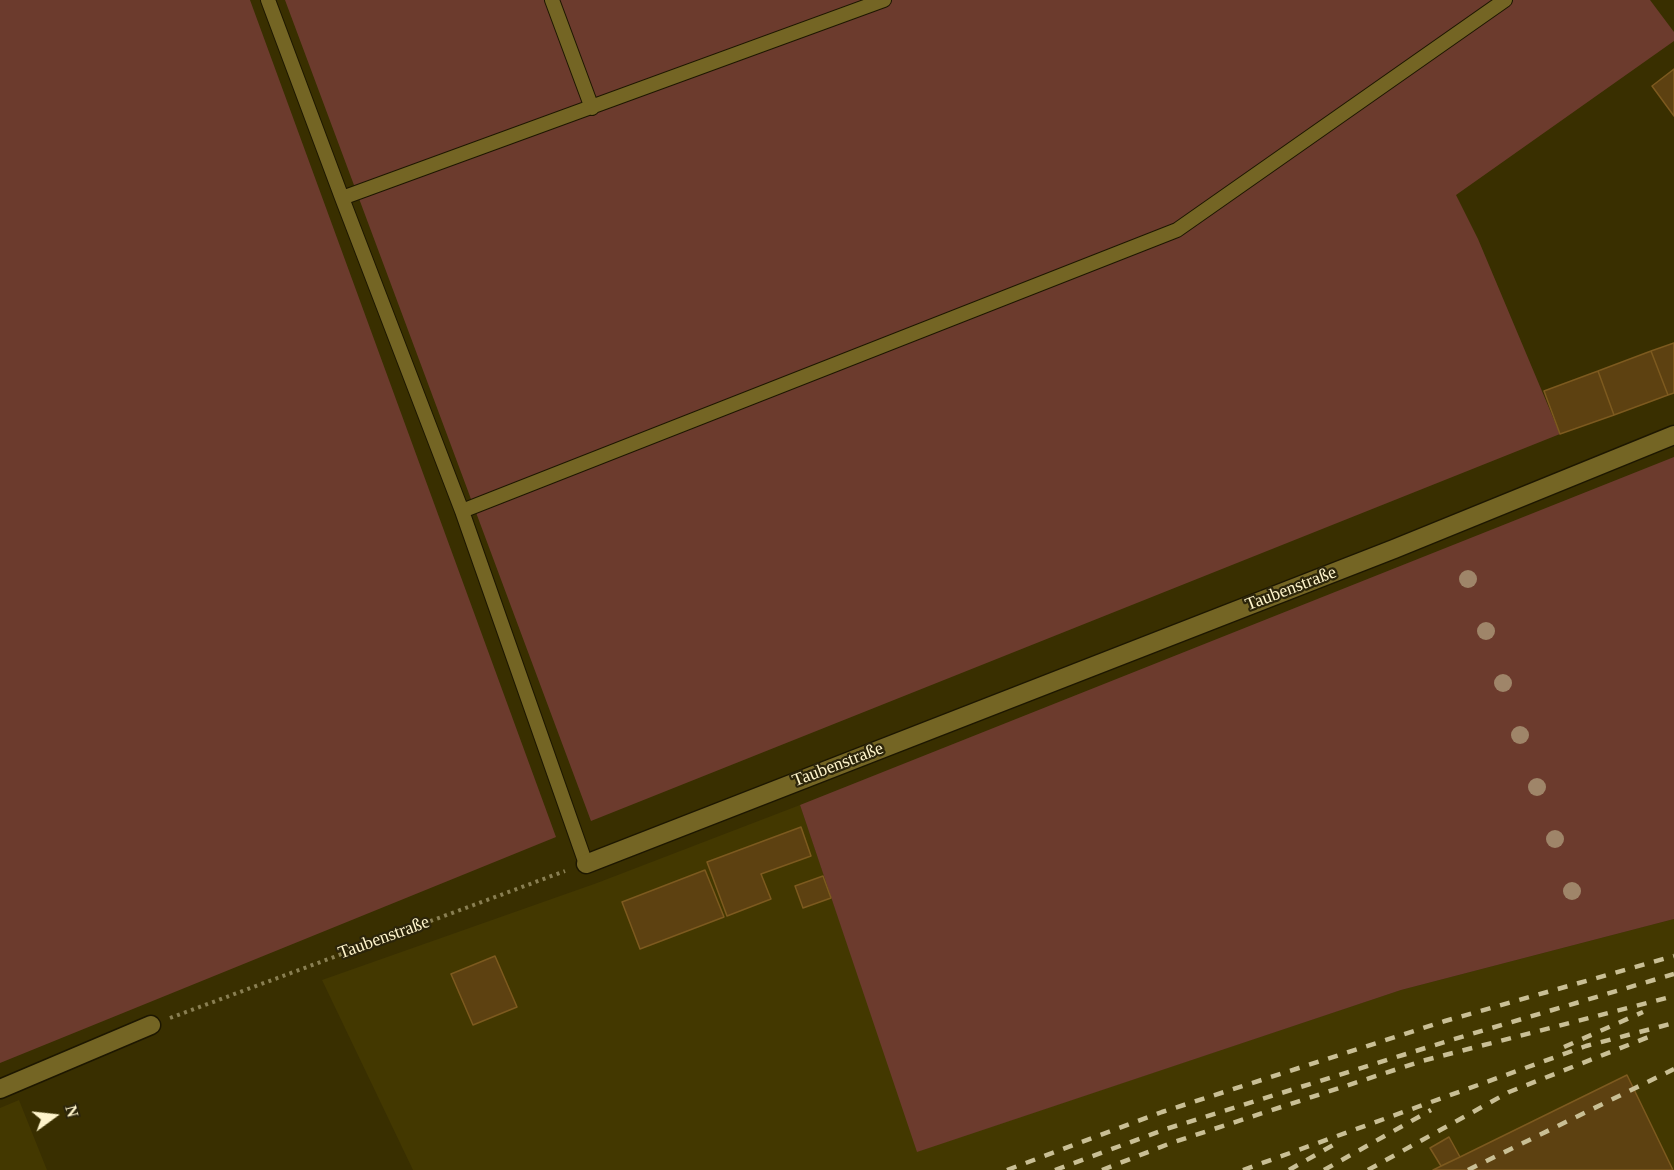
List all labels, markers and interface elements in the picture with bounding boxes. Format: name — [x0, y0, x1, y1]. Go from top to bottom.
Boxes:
street label: Taubenstraße — [1242, 562, 1340, 616]
street label: Taubenstraße — [789, 738, 887, 792]
street label: Taubenstraße — [335, 911, 433, 965]
north arrow — [24, 1086, 84, 1146]
text: N — [62, 1103, 82, 1119]

